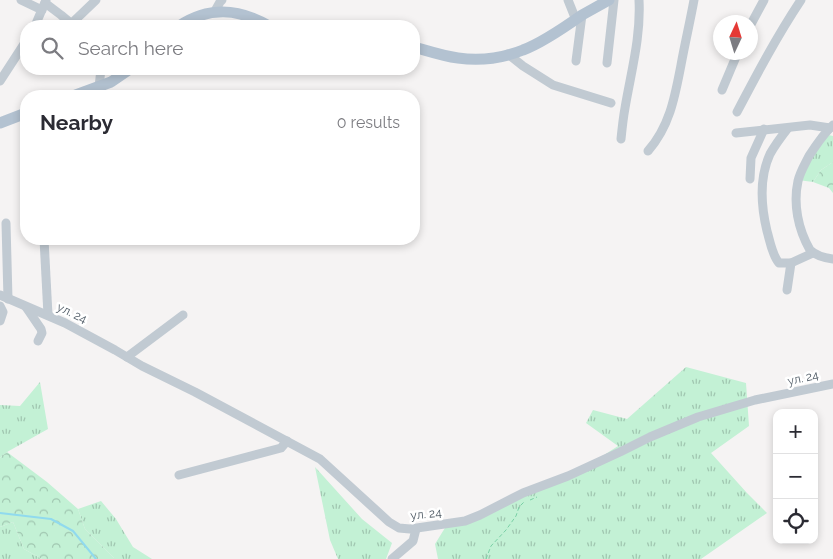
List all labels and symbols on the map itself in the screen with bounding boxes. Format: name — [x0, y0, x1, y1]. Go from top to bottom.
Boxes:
north arrow — [713, 15, 758, 60]
street label: ул. 24 — [55, 300, 90, 326]
street label: ул. 24 — [786, 368, 820, 388]
street label: ул. 24 — [410, 505, 443, 523]

